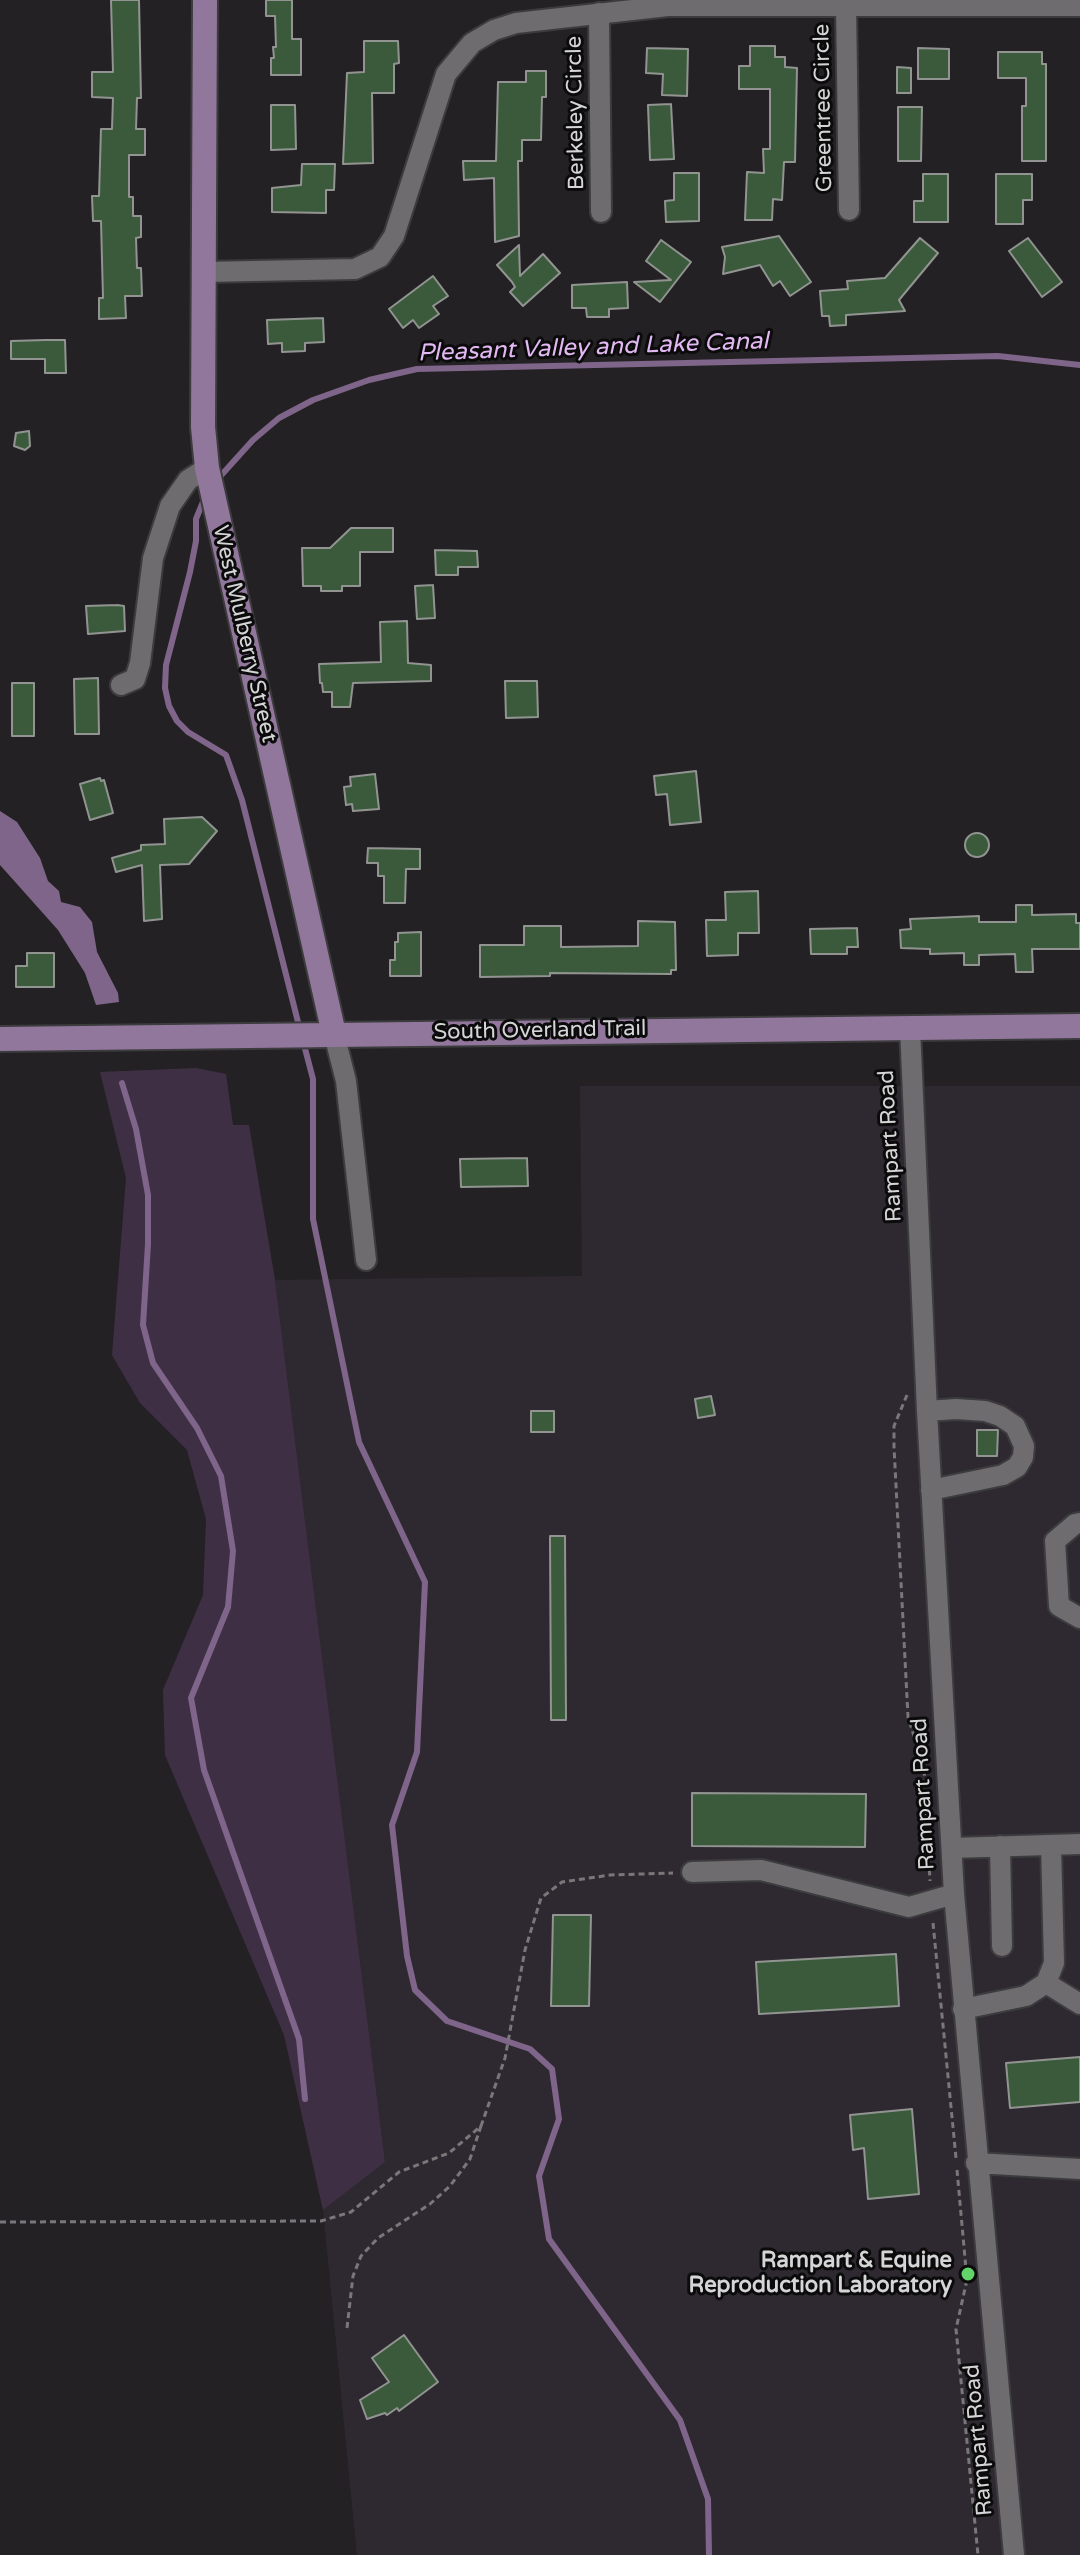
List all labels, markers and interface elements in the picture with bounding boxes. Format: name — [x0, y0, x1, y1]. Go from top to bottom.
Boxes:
street label: Greentree Circle — [809, 24, 839, 192]
street label: Berkeley Circle — [561, 36, 591, 190]
water label: Pleasant Valley and Lake Canal — [417, 327, 769, 369]
street label: West Mulberry Street — [206, 523, 282, 745]
street label: South Overland Trail — [433, 1016, 647, 1046]
street label: Rampart Road — [874, 1069, 908, 1223]
street label: Rampart Road — [907, 1717, 941, 1871]
place label: Rampart & Equine Reproduction Laboratory — [688, 2248, 952, 2300]
marker: Rampart & Equine Reproduction Laboratory — [959, 2265, 977, 2283]
street label: Rampart Road — [959, 2363, 999, 2517]

